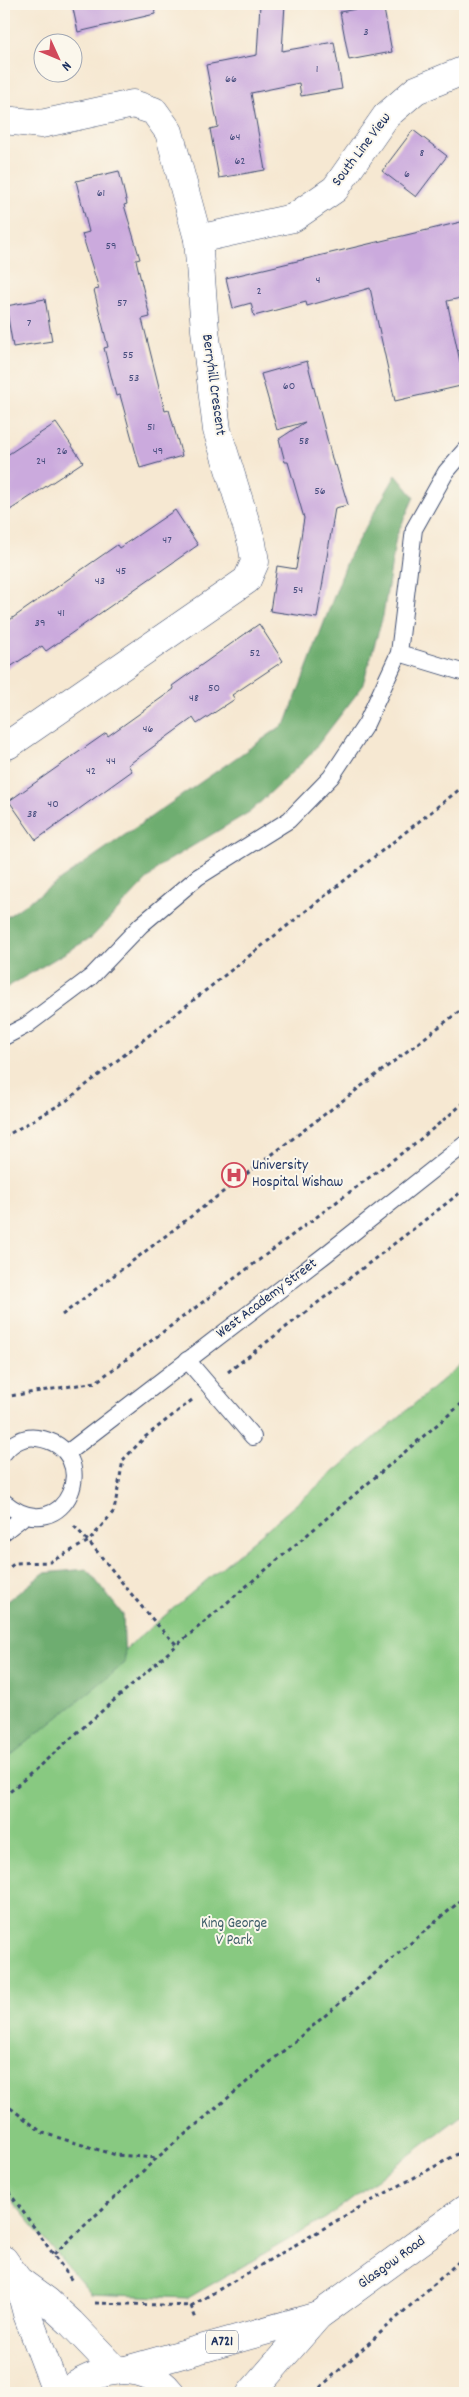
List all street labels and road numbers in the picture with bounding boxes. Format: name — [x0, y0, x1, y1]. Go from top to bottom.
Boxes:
street label: South Line View — [327, 108, 397, 192]
street label: Berryhill Crescent — [195, 333, 231, 438]
street label: West Academy Street — [212, 1253, 323, 1344]
street label: Glasgow Road — [354, 2231, 430, 2295]
road number: A721 — [206, 2330, 238, 2354]

